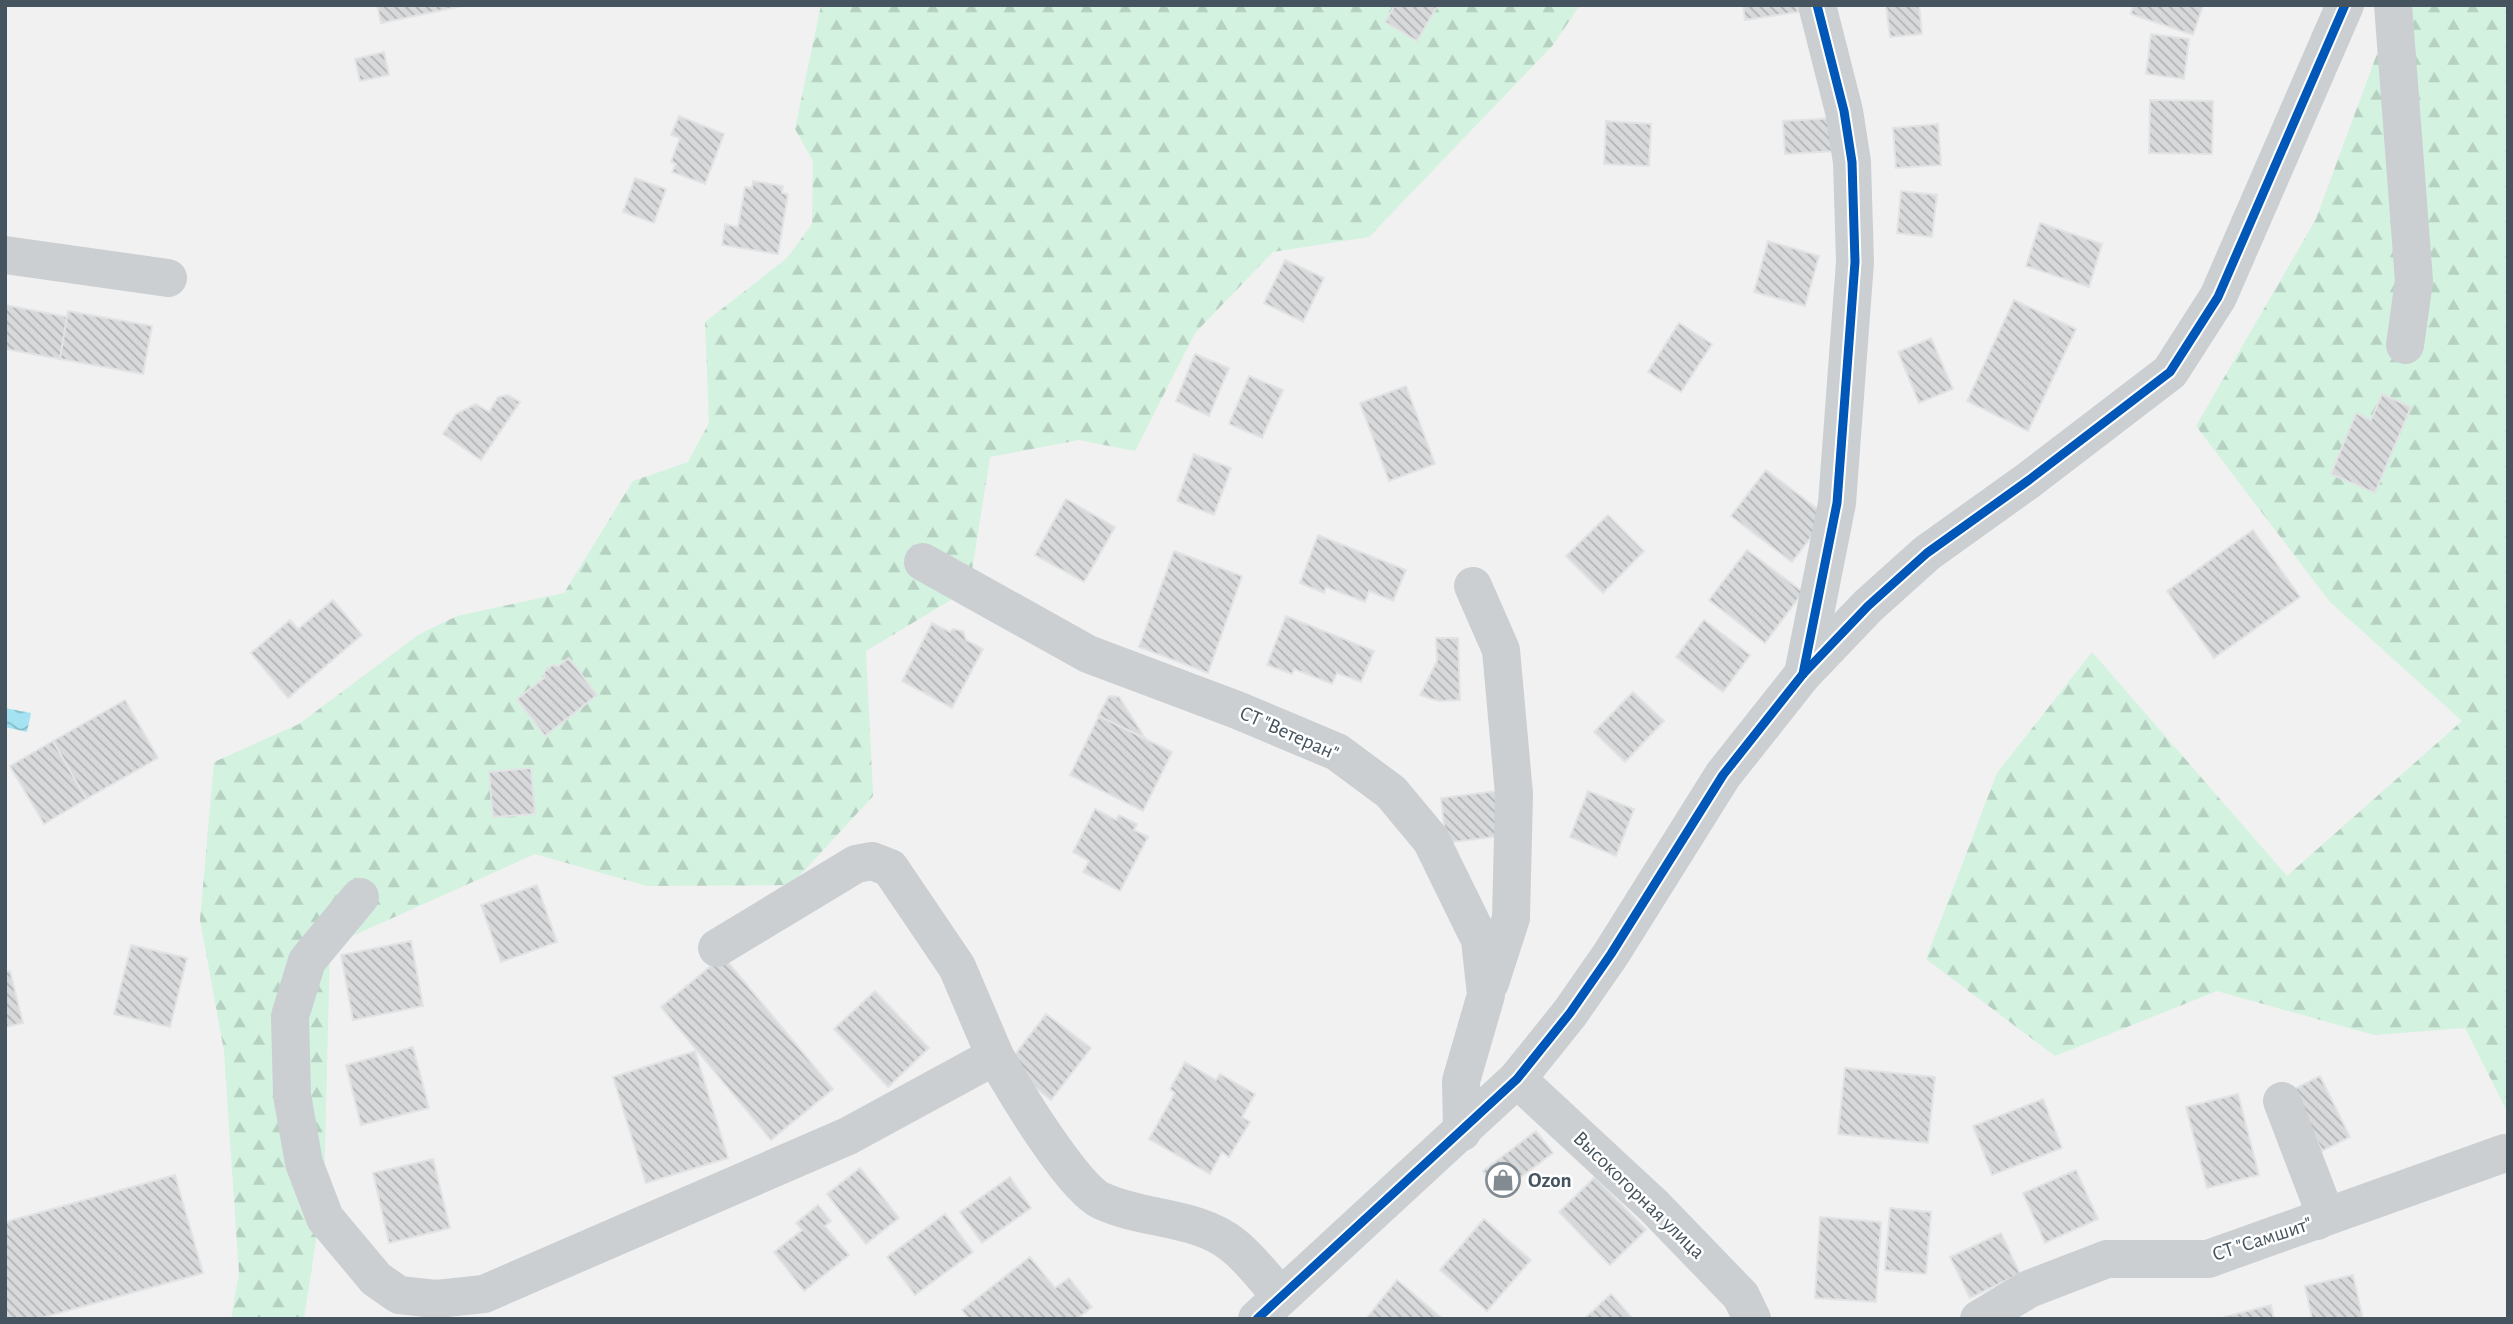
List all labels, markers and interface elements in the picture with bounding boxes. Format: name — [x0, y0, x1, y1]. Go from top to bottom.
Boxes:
street label: СТ "Ветеран" — [1236, 702, 1342, 764]
street label: Высокогорная улица — [1569, 1127, 1709, 1263]
shop icon: Ozon — [1484, 1161, 1522, 1199]
place label: Ozon — [1528, 1170, 1572, 1191]
street label: СТ "Самшит" — [2209, 1213, 2315, 1265]

